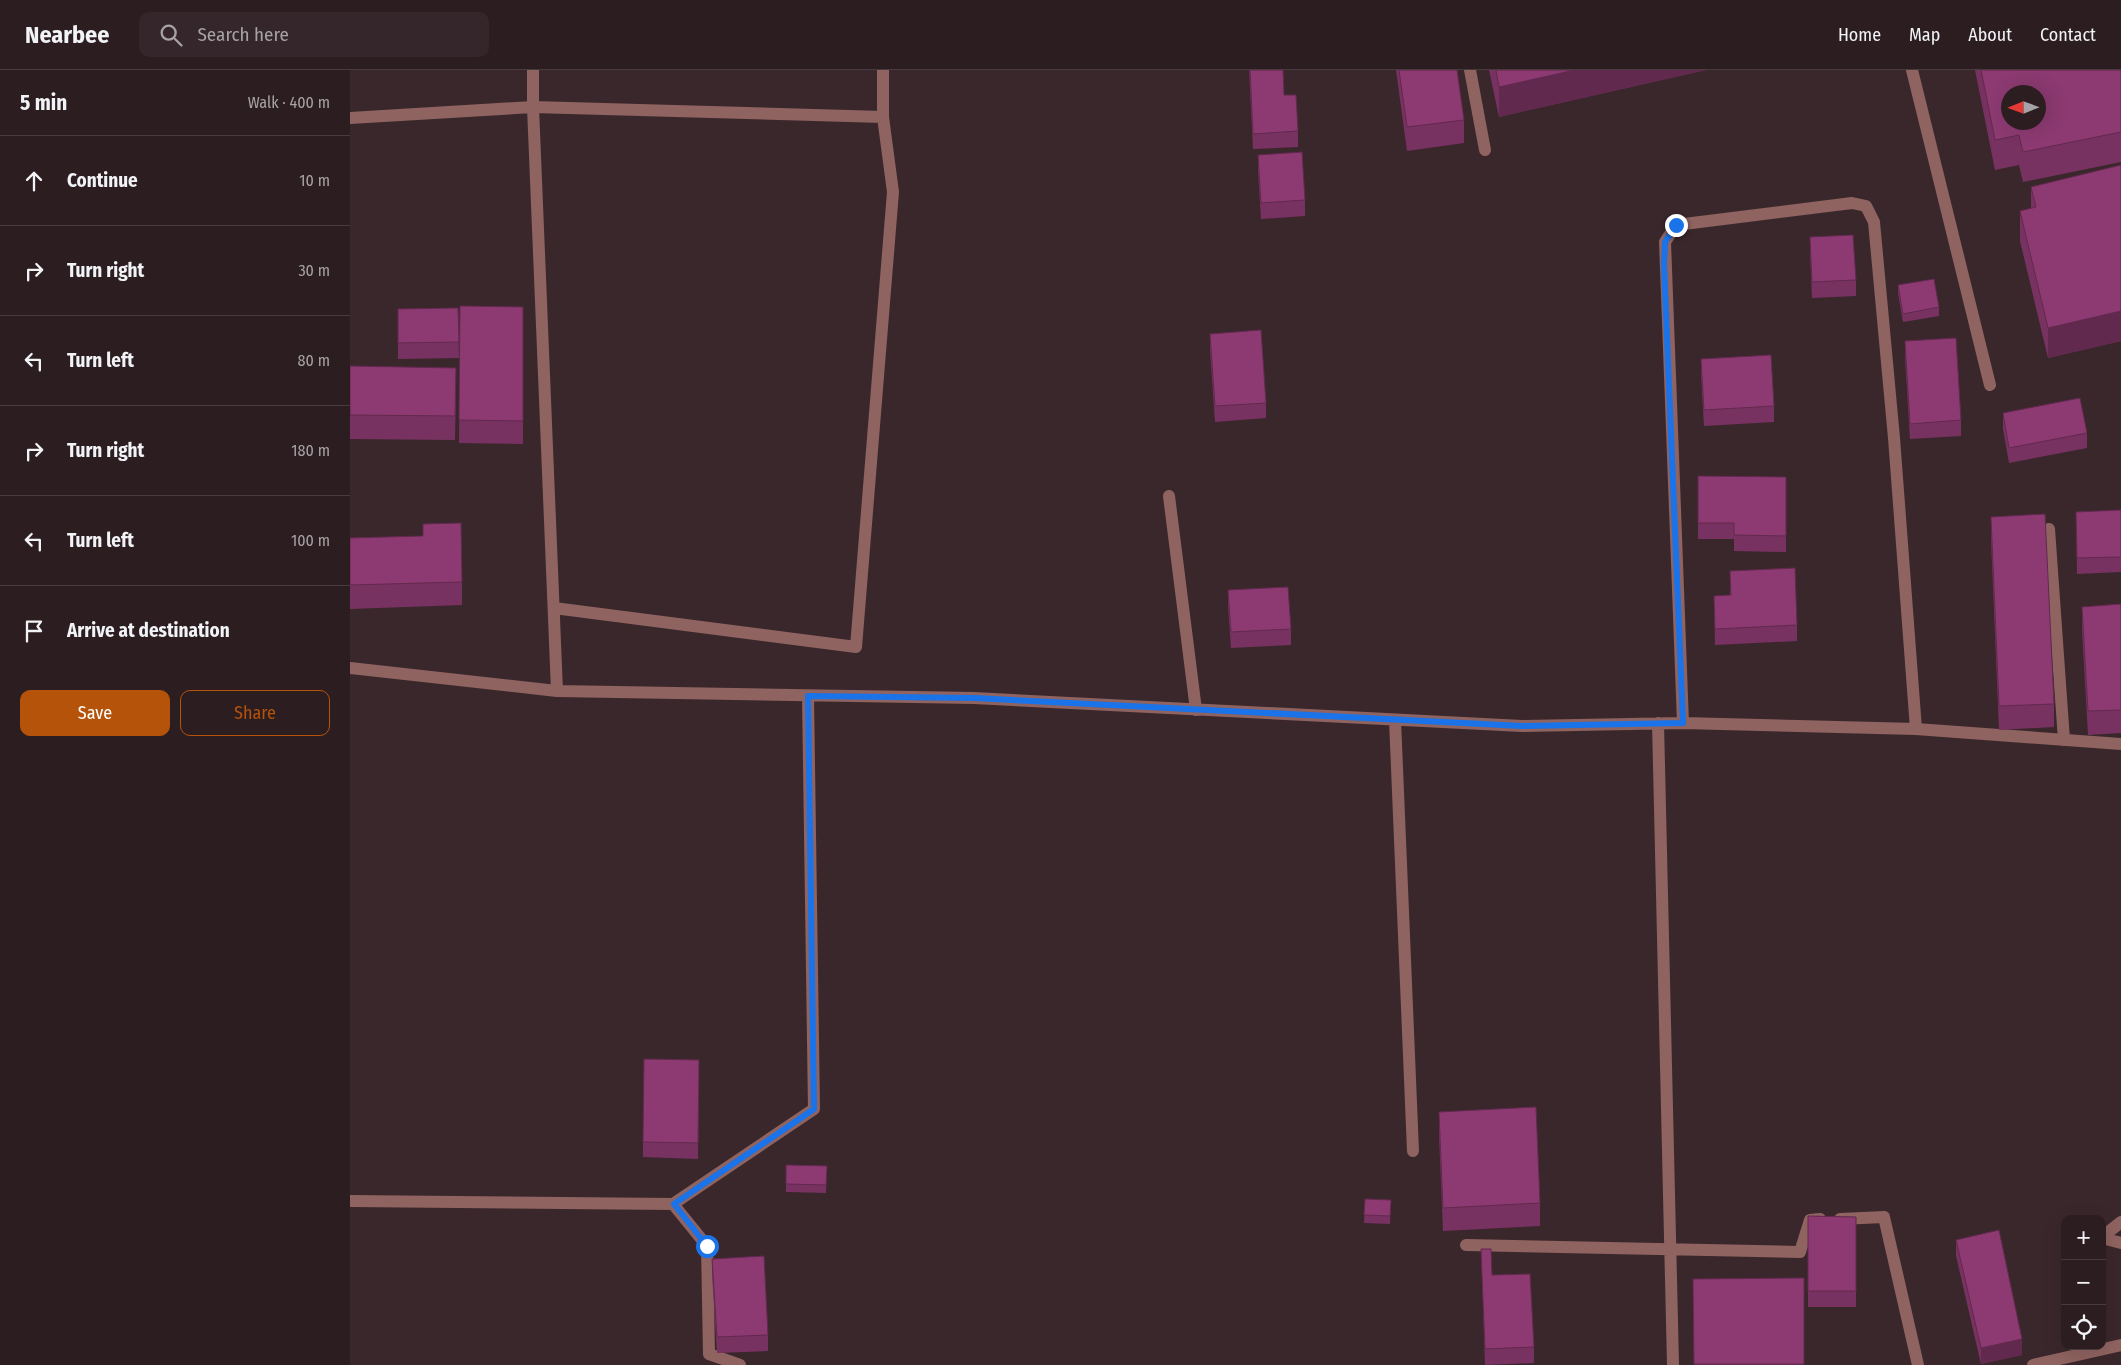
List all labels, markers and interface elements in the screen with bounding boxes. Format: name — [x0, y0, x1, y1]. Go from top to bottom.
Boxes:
search box — [139, 12, 489, 57]
text: Nearbee — [25, 21, 109, 49]
icon: search — [157, 21, 185, 49]
text: Search here — [197, 23, 289, 46]
text: Home — [1838, 24, 1881, 46]
text: Map — [1909, 24, 1940, 46]
text: About — [1968, 24, 2012, 46]
text: Contact — [2040, 24, 2096, 46]
north arrow — [2001, 85, 2046, 130]
text: 5 min — [20, 90, 67, 116]
text: Walk · 400 m — [248, 93, 330, 112]
icon: ahead — [20, 167, 48, 195]
text: Continue — [67, 169, 138, 192]
text: 10 m — [299, 171, 330, 190]
route end — [1665, 214, 1688, 237]
icon: right — [20, 257, 48, 285]
text: Turn right — [67, 259, 144, 282]
text: 30 m — [298, 261, 330, 280]
icon: left — [20, 347, 48, 375]
text: Turn left — [67, 349, 134, 372]
text: 80 m — [298, 351, 330, 370]
icon: right — [20, 437, 48, 465]
text: Turn right — [67, 439, 144, 462]
text: 180 m — [291, 441, 330, 460]
icon: left — [20, 527, 48, 555]
text: Turn left — [67, 529, 134, 552]
text: 100 m — [291, 531, 330, 550]
icon: arrive — [20, 617, 48, 645]
text: Arrive at destination — [67, 619, 230, 642]
button: Save — [20, 690, 170, 736]
button: Share — [180, 690, 330, 736]
map controls — [2061, 1215, 2106, 1350]
button: + — [2061, 1215, 2106, 1260]
route start — [696, 1235, 719, 1258]
button: − — [2061, 1260, 2106, 1305]
button: locate — [2061, 1305, 2106, 1350]

